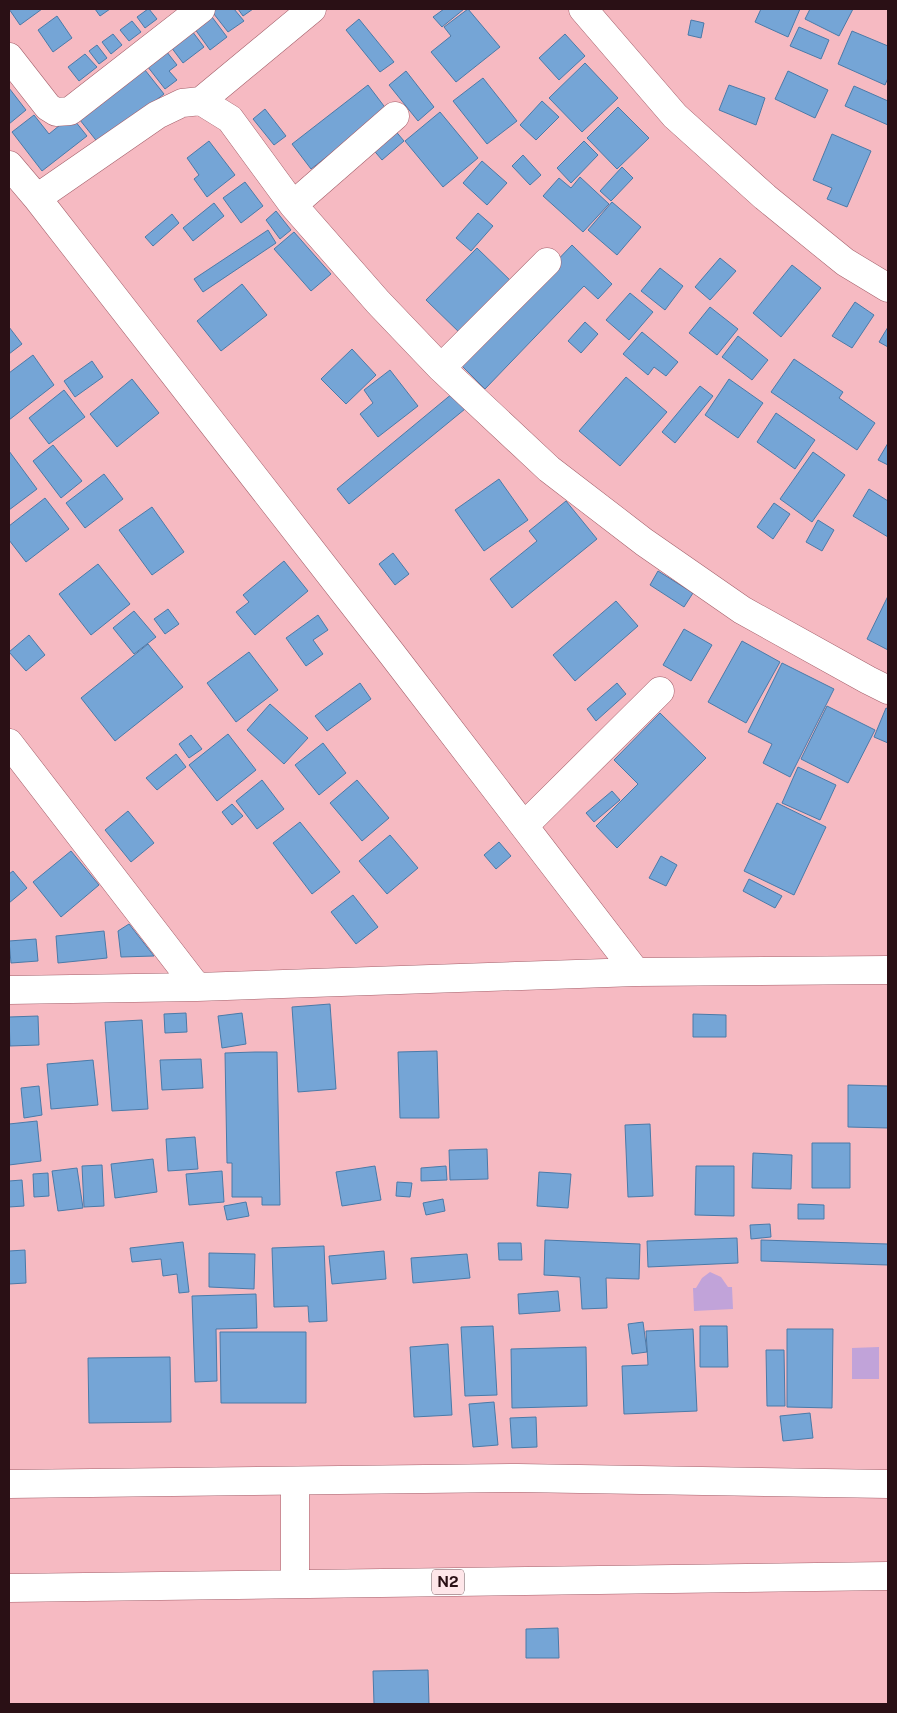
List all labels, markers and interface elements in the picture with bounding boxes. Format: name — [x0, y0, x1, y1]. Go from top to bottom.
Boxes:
road number: N2 — [432, 1570, 464, 1594]

